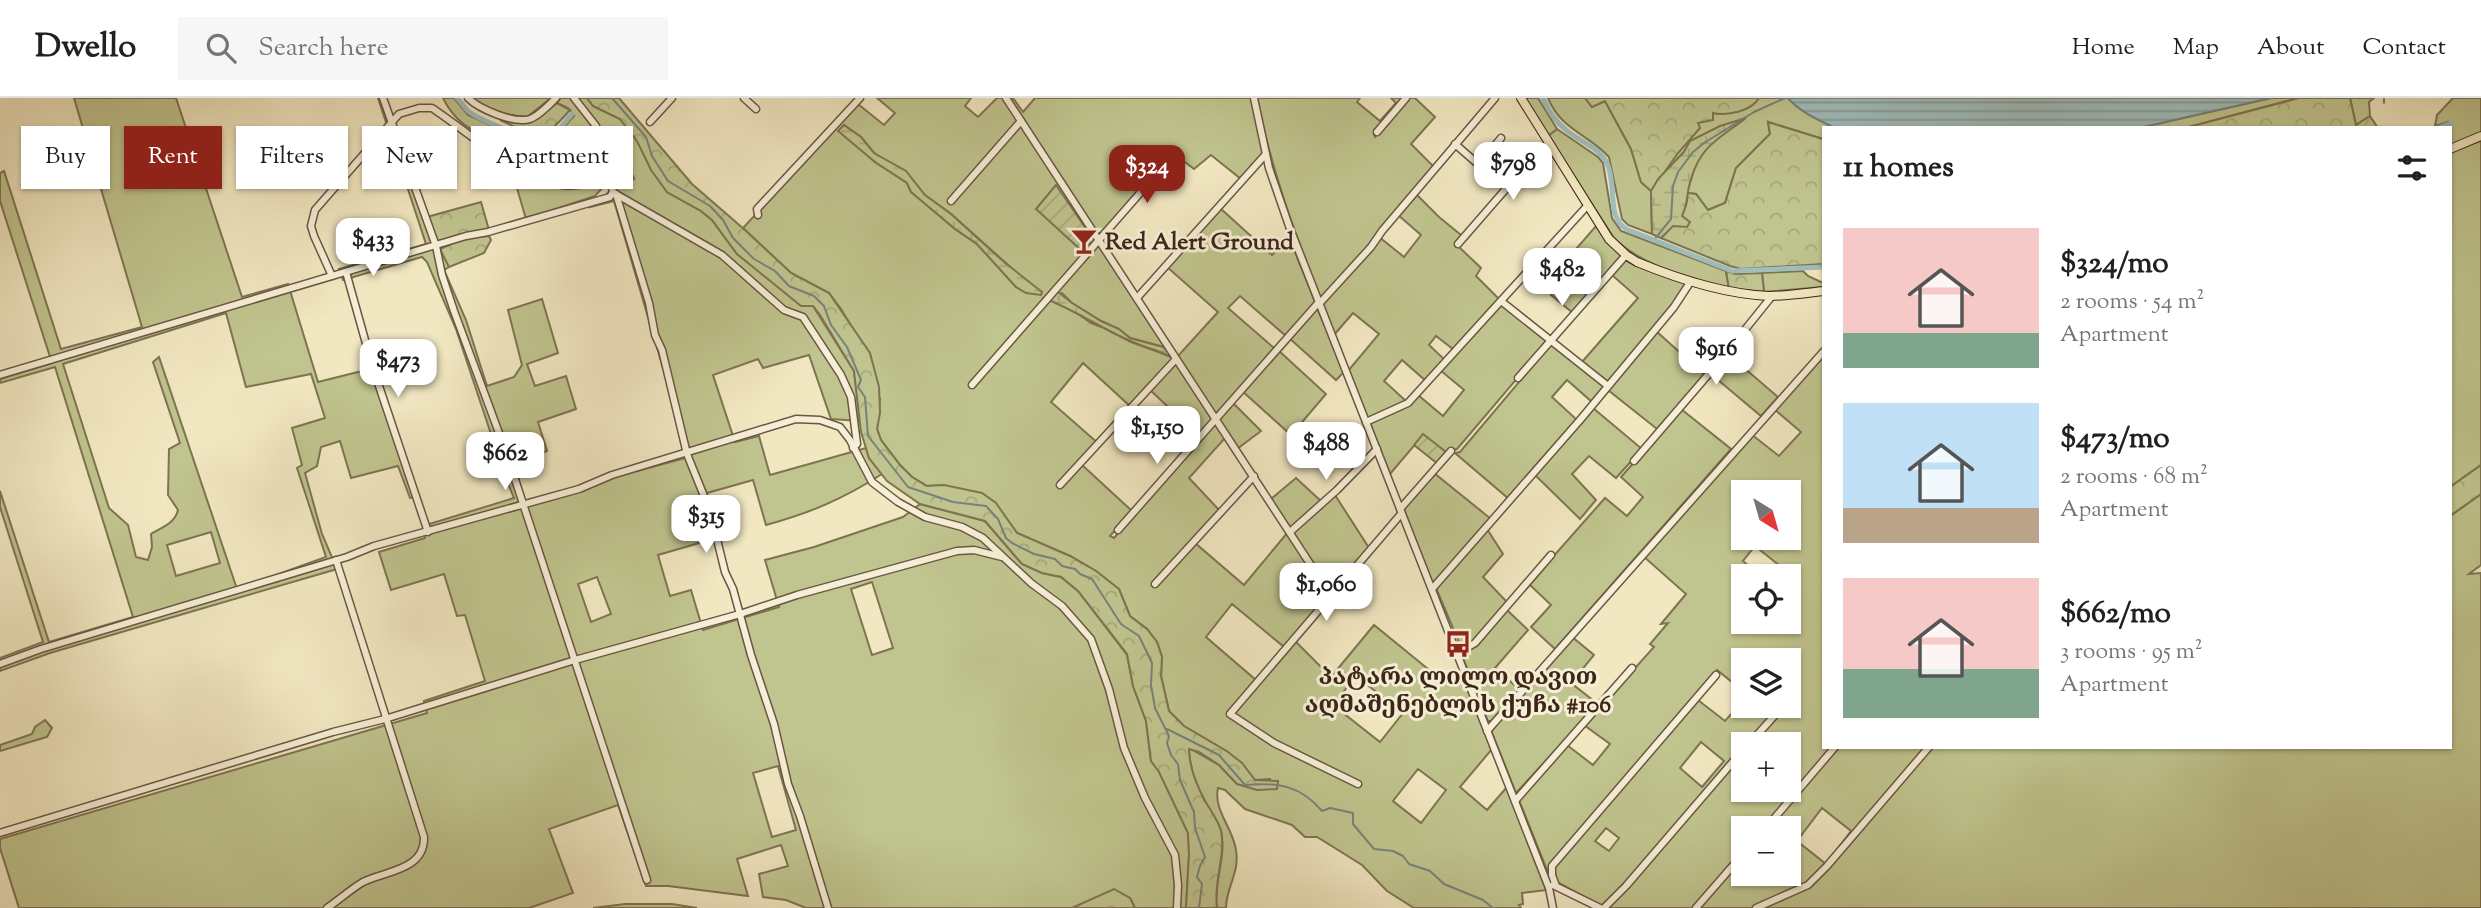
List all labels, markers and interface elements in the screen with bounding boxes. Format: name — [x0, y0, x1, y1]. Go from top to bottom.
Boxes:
search box — [178, 17, 668, 80]
text: Dwello — [35, 24, 136, 72]
icon: search — [202, 29, 240, 67]
text: Search here — [258, 30, 389, 67]
text: Home — [2072, 31, 2135, 65]
text: Map — [2173, 31, 2219, 65]
text: About — [2257, 31, 2324, 65]
text: Contact — [2362, 31, 2446, 65]
chip: Buy — [21, 126, 110, 189]
chip: Rent — [124, 126, 222, 189]
chip: Filters — [236, 126, 348, 189]
chip: New — [362, 126, 457, 189]
chip: Apartment — [471, 126, 633, 189]
pin: $798 — [1472, 142, 1554, 202]
pin: $324 — [1106, 146, 1188, 205]
text: 11 homes — [1843, 147, 1954, 190]
text: $798 — [1490, 148, 1536, 181]
icon: filters — [2393, 149, 2431, 187]
text: $324 — [1125, 151, 1169, 184]
pin: $433 — [332, 218, 414, 278]
text: $433 — [352, 224, 394, 257]
bar icon: Red Alert Ground — [1069, 226, 1099, 256]
place label: Red Alert Ground — [1105, 226, 1294, 260]
text: $324/mo — [2060, 243, 2169, 286]
pin: $482 — [1521, 248, 1603, 308]
text: $482 — [1539, 254, 1585, 287]
icon: home — [1899, 256, 1983, 340]
text: 2 rooms · 54 m² — [2060, 286, 2204, 319]
text: Apartment — [2060, 319, 2169, 352]
pin: $916 — [1675, 328, 1757, 387]
text: $916 — [1695, 333, 1737, 366]
pin: $473 — [357, 340, 439, 399]
text: $473 — [376, 345, 420, 378]
pin: $1,150 — [1100, 406, 1214, 466]
text: $1,150 — [1130, 412, 1184, 445]
text: $473/mo — [2060, 418, 2170, 461]
pin: $488 — [1285, 422, 1367, 482]
text: $488 — [1303, 428, 1349, 461]
icon: home — [1899, 431, 1983, 515]
pin: $662 — [464, 432, 546, 492]
text: $662 — [482, 438, 528, 471]
text: 2 rooms · 68 m² — [2060, 461, 2208, 494]
north arrow — [1731, 480, 1801, 550]
map controls — [1731, 480, 1801, 886]
text: Apartment — [2060, 494, 2169, 527]
pin: $315 — [665, 496, 747, 555]
text: $315 — [687, 501, 725, 534]
pin: $1,060 — [1269, 564, 1383, 623]
button: locate — [1731, 564, 1801, 634]
text: $1,060 — [1296, 569, 1356, 602]
text: $662/mo — [2060, 593, 2171, 636]
icon: home — [1899, 606, 1983, 690]
bus stop icon: პატარა ლილო დავით აღმაშენებლის ქუჩა #106 — [1443, 629, 1473, 659]
text: 3 rooms · 95 m² — [2060, 636, 2203, 669]
button: layers — [1731, 648, 1801, 718]
place label: პატარა ლილო დავით აღმაშენებლის ქუჩა #106 — [1305, 661, 1611, 723]
text: Apartment — [2060, 669, 2169, 702]
button: + — [1731, 732, 1801, 802]
button: − — [1731, 816, 1801, 886]

